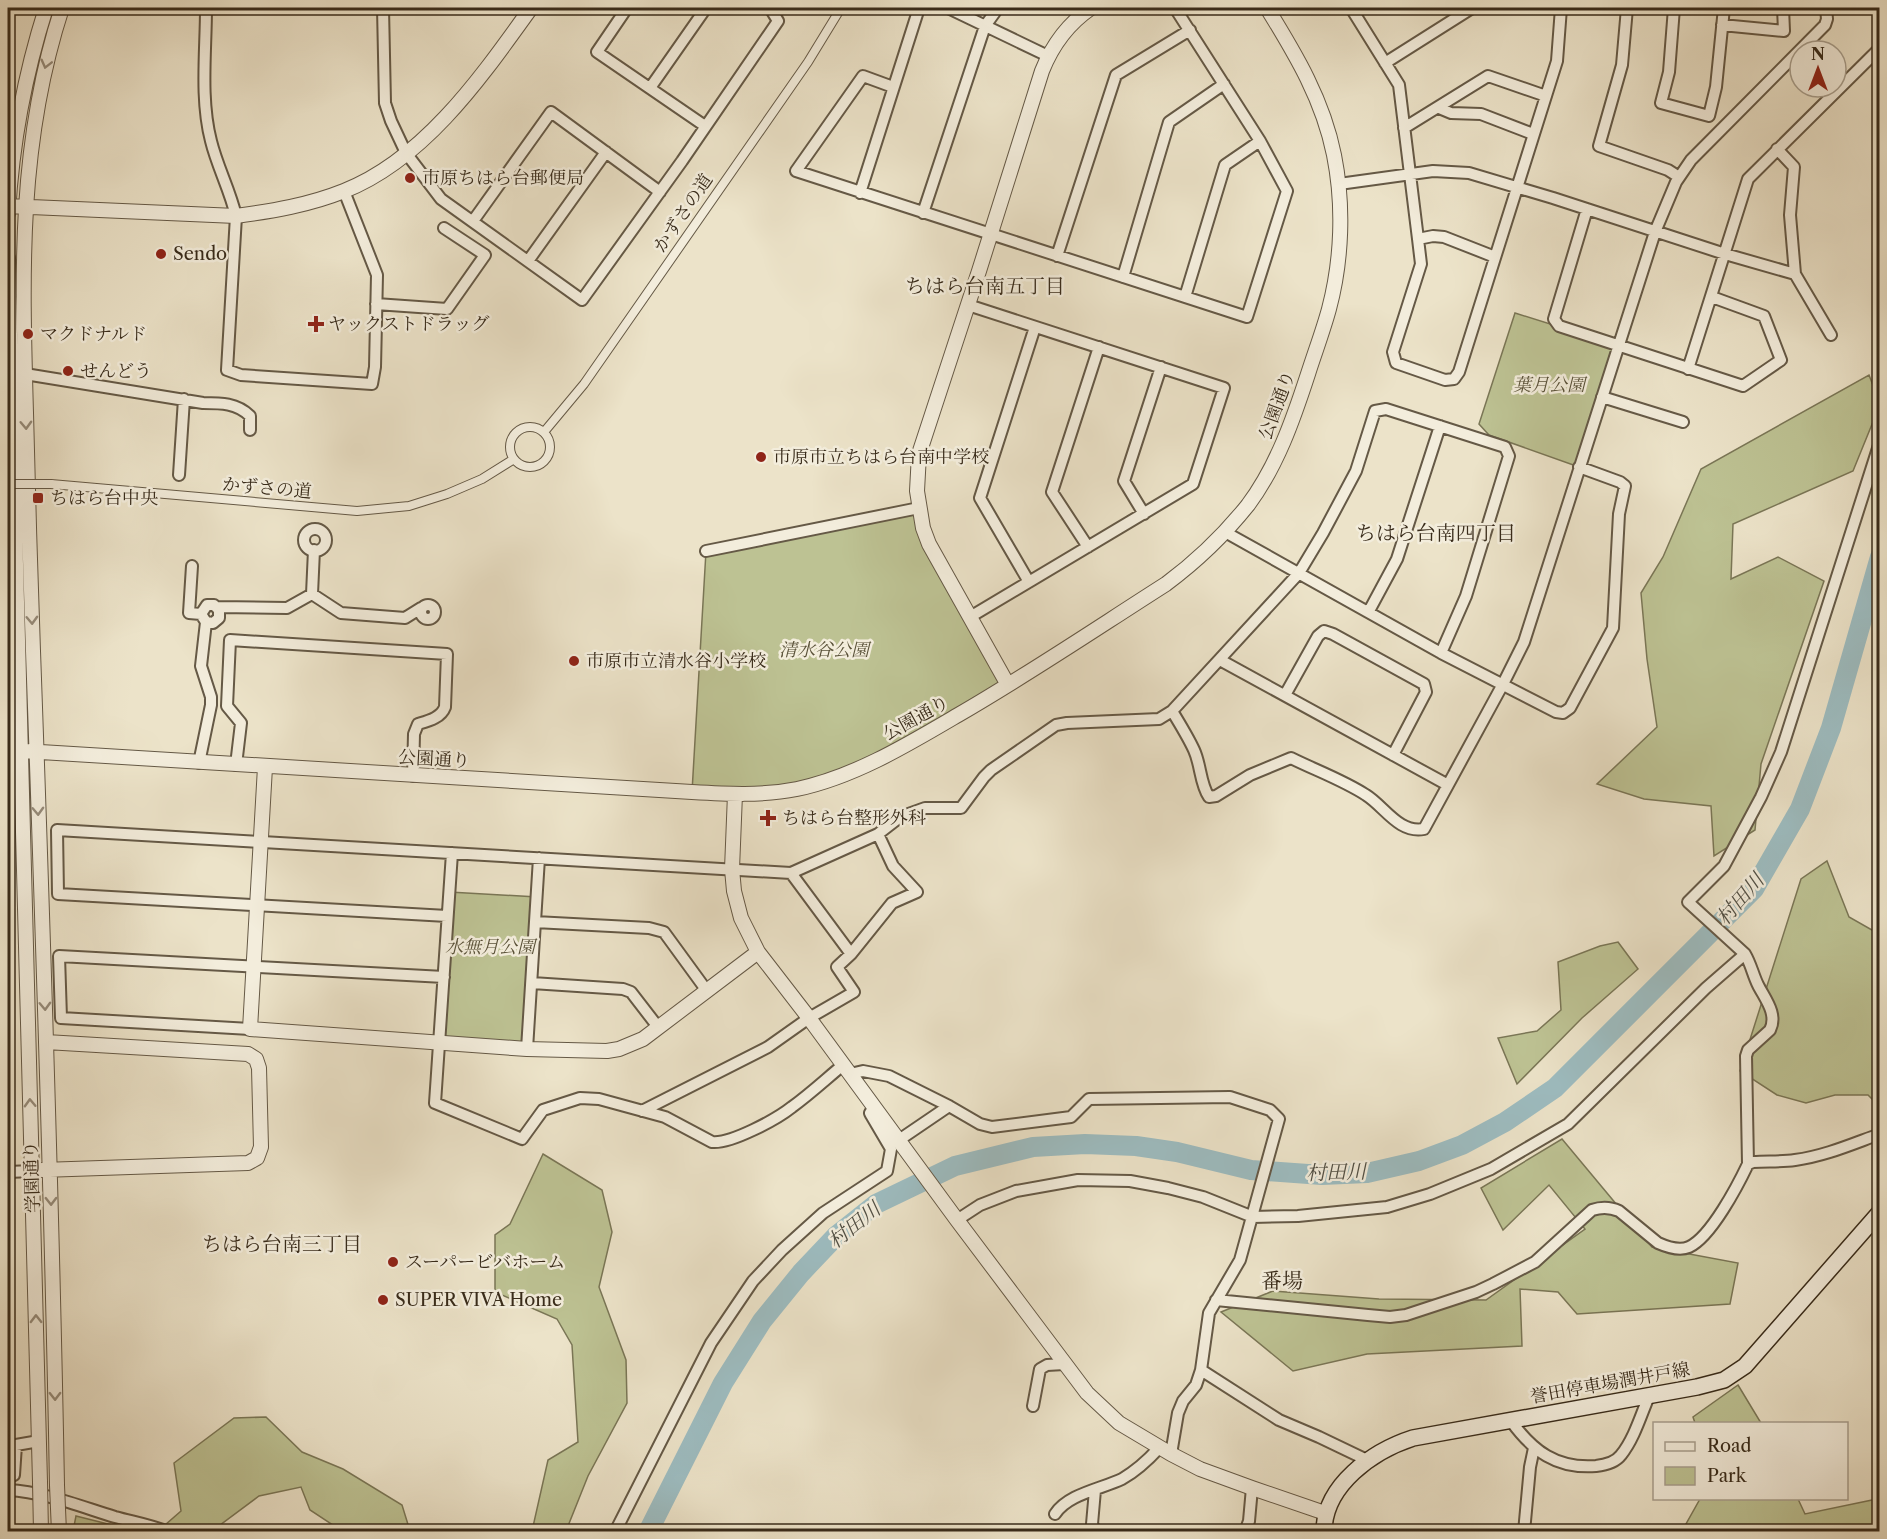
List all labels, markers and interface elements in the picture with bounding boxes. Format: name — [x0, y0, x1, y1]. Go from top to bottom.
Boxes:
north arrow — [1788, 39, 1848, 99]
text: N — [1811, 44, 1825, 64]
one-way arrow — [41, 59, 54, 69]
place label: 市原ちはら台郵便局 — [422, 167, 584, 189]
street label: かずさの道 — [649, 170, 717, 256]
marker: 市原ちはら台郵便局 — [403, 171, 417, 185]
place label: Sendo — [173, 243, 227, 265]
marker: Sendo — [154, 247, 168, 261]
district label: ちはら台南五丁目 — [905, 274, 1065, 298]
place label: ヤックストドラッグ — [328, 313, 489, 335]
marker: ヤックストドラッグ — [309, 317, 323, 331]
place label: マクドナルド — [40, 323, 147, 345]
marker: マクドナルド — [21, 327, 35, 341]
place label: せんどう — [80, 360, 152, 382]
marker: せんどう — [61, 364, 75, 378]
street label: 公園通り — [1254, 367, 1300, 443]
park label: 葉月公園 — [1513, 374, 1588, 396]
one-way arrow — [20, 420, 33, 429]
place label: 市原市立ちはら台南中学校 — [773, 446, 989, 468]
marker: 市原市立ちはら台南中学校 — [754, 450, 768, 464]
street label: かずさの道 — [221, 473, 313, 503]
place label: ちはら台中央 — [50, 487, 158, 509]
marker: ちはら台中央 — [31, 491, 45, 505]
district label: ちはら台南四丁目 — [1356, 521, 1516, 545]
one-way arrow — [25, 615, 38, 624]
park label: 清水谷公園 — [779, 639, 872, 661]
place label: 市原市立清水谷小学校 — [586, 650, 766, 672]
marker: 市原市立清水谷小学校 — [567, 654, 581, 668]
street label: 公園通り — [879, 691, 953, 745]
street label: 公園通り — [397, 746, 471, 772]
one-way arrow — [32, 807, 45, 816]
place label: ちはら台整形外科 — [782, 807, 926, 829]
marker: ちはら台整形外科 — [759, 809, 777, 827]
water label: 村田川 — [1711, 867, 1770, 930]
park label: 水無月公園 — [445, 936, 538, 958]
one-way arrow — [38, 1001, 51, 1010]
one-way arrow — [24, 1099, 36, 1108]
street label: 学園通り — [20, 1141, 44, 1213]
water label: 村田川 — [1306, 1159, 1368, 1185]
one-way arrow — [44, 1196, 57, 1205]
water label: 村田川 — [823, 1196, 886, 1253]
district label: ちはら台南三丁目 — [202, 1232, 362, 1256]
place label: スーパービバホーム — [405, 1251, 565, 1273]
marker: スーパービバホーム — [386, 1255, 400, 1269]
district label: 番場 — [1261, 1268, 1303, 1293]
place label: SUPER VIVA Home — [395, 1289, 562, 1311]
marker: SUPER VIVA Home — [376, 1293, 390, 1307]
one-way arrow — [30, 1314, 42, 1323]
street label: 誉田停車場潤井戸線 — [1528, 1358, 1692, 1408]
one-way arrow — [49, 1391, 61, 1400]
legend — [1653, 1422, 1848, 1500]
text: Road — [1707, 1435, 1752, 1457]
text: Park — [1707, 1465, 1748, 1487]

